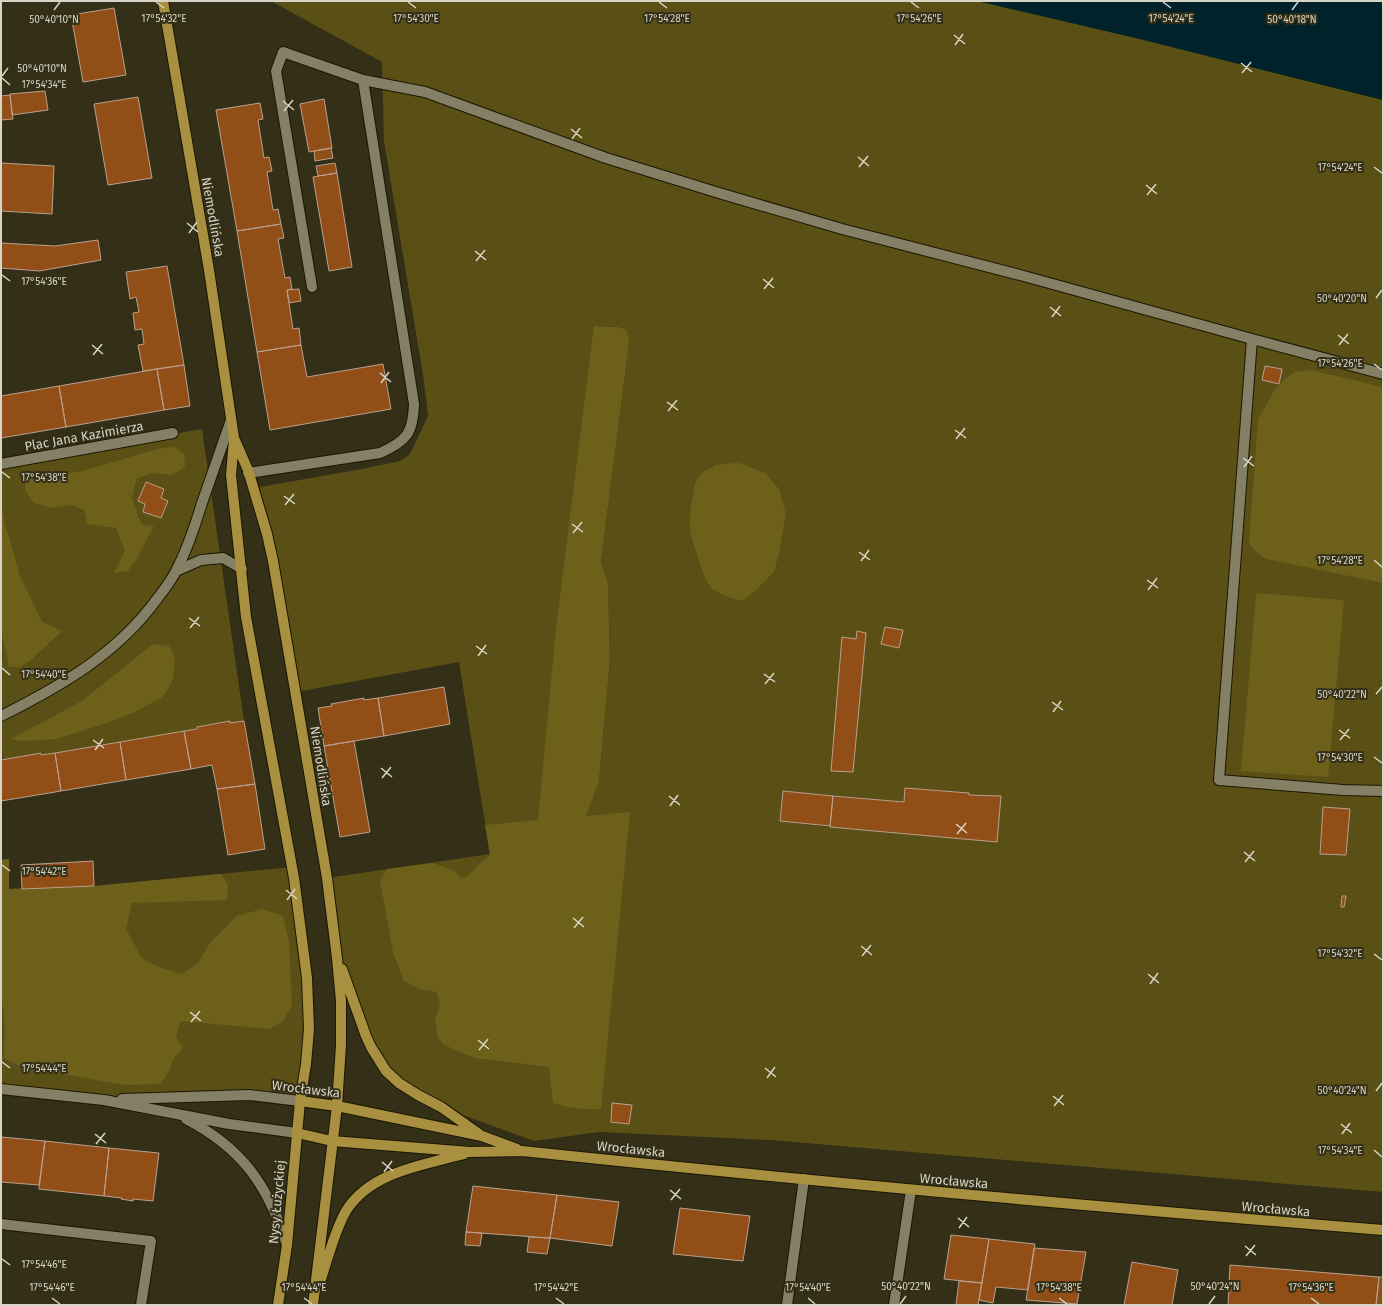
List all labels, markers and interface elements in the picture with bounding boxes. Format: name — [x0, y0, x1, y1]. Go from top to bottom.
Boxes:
text: 17°54'32"E — [141, 13, 187, 25]
text: 17°54'30"E — [393, 13, 439, 25]
text: 17°54'28"E — [644, 13, 690, 25]
text: 17°54'26"E — [896, 13, 942, 25]
text: 17°54'24"E — [1149, 13, 1193, 25]
text: 50°40'10"N — [29, 14, 79, 26]
text: 50°40'18"N — [1267, 14, 1317, 26]
text: 50°40'10"N — [17, 63, 67, 75]
text: 17°54'34"E — [21, 79, 67, 91]
text: 17°54'24"E — [1318, 162, 1362, 174]
street label: Niemodlińska — [199, 176, 227, 258]
text: 17°54'36"E — [21, 276, 67, 288]
text: 50°40'20"N — [1317, 293, 1367, 305]
text: 17°54'26"E — [1317, 358, 1363, 370]
street label: Plac Jana Kazimierza — [23, 418, 145, 454]
text: 17°54'38"E — [21, 472, 67, 484]
text: 17°54'28"E — [1317, 555, 1363, 567]
text: 17°54'40"E — [21, 669, 67, 681]
text: 50°40'22"N — [1317, 689, 1367, 701]
street label: Niemodlińska — [307, 725, 335, 807]
text: 17°54'30"E — [1317, 752, 1363, 764]
text: 17°54'42"E — [21, 866, 67, 878]
text: 17°54'32"E — [1317, 948, 1363, 960]
text: 17°54'44"E — [21, 1063, 67, 1075]
street label: Wrocławska — [271, 1077, 341, 1101]
text: 50°40'24"N — [1317, 1085, 1367, 1097]
street label: Wrocławska — [596, 1138, 666, 1160]
text: 17°54'34"E — [1317, 1145, 1363, 1157]
street label: Nysy Łużyckiej — [266, 1159, 288, 1245]
street label: Wrocławska — [919, 1171, 989, 1191]
street label: Wrocławska — [1241, 1199, 1311, 1219]
text: 17°54'46"E — [21, 1259, 67, 1271]
text: 50°40'22"N — [881, 1281, 931, 1293]
text: 50°40'24"N — [1190, 1281, 1240, 1293]
text: 17°54'46"E — [29, 1282, 75, 1294]
text: 17°54'44"E — [281, 1282, 327, 1294]
text: 17°54'42"E — [533, 1282, 579, 1294]
text: 17°54'40"E — [785, 1282, 831, 1294]
text: 17°54'38"E — [1036, 1282, 1082, 1294]
text: 17°54'36"E — [1288, 1282, 1334, 1294]

